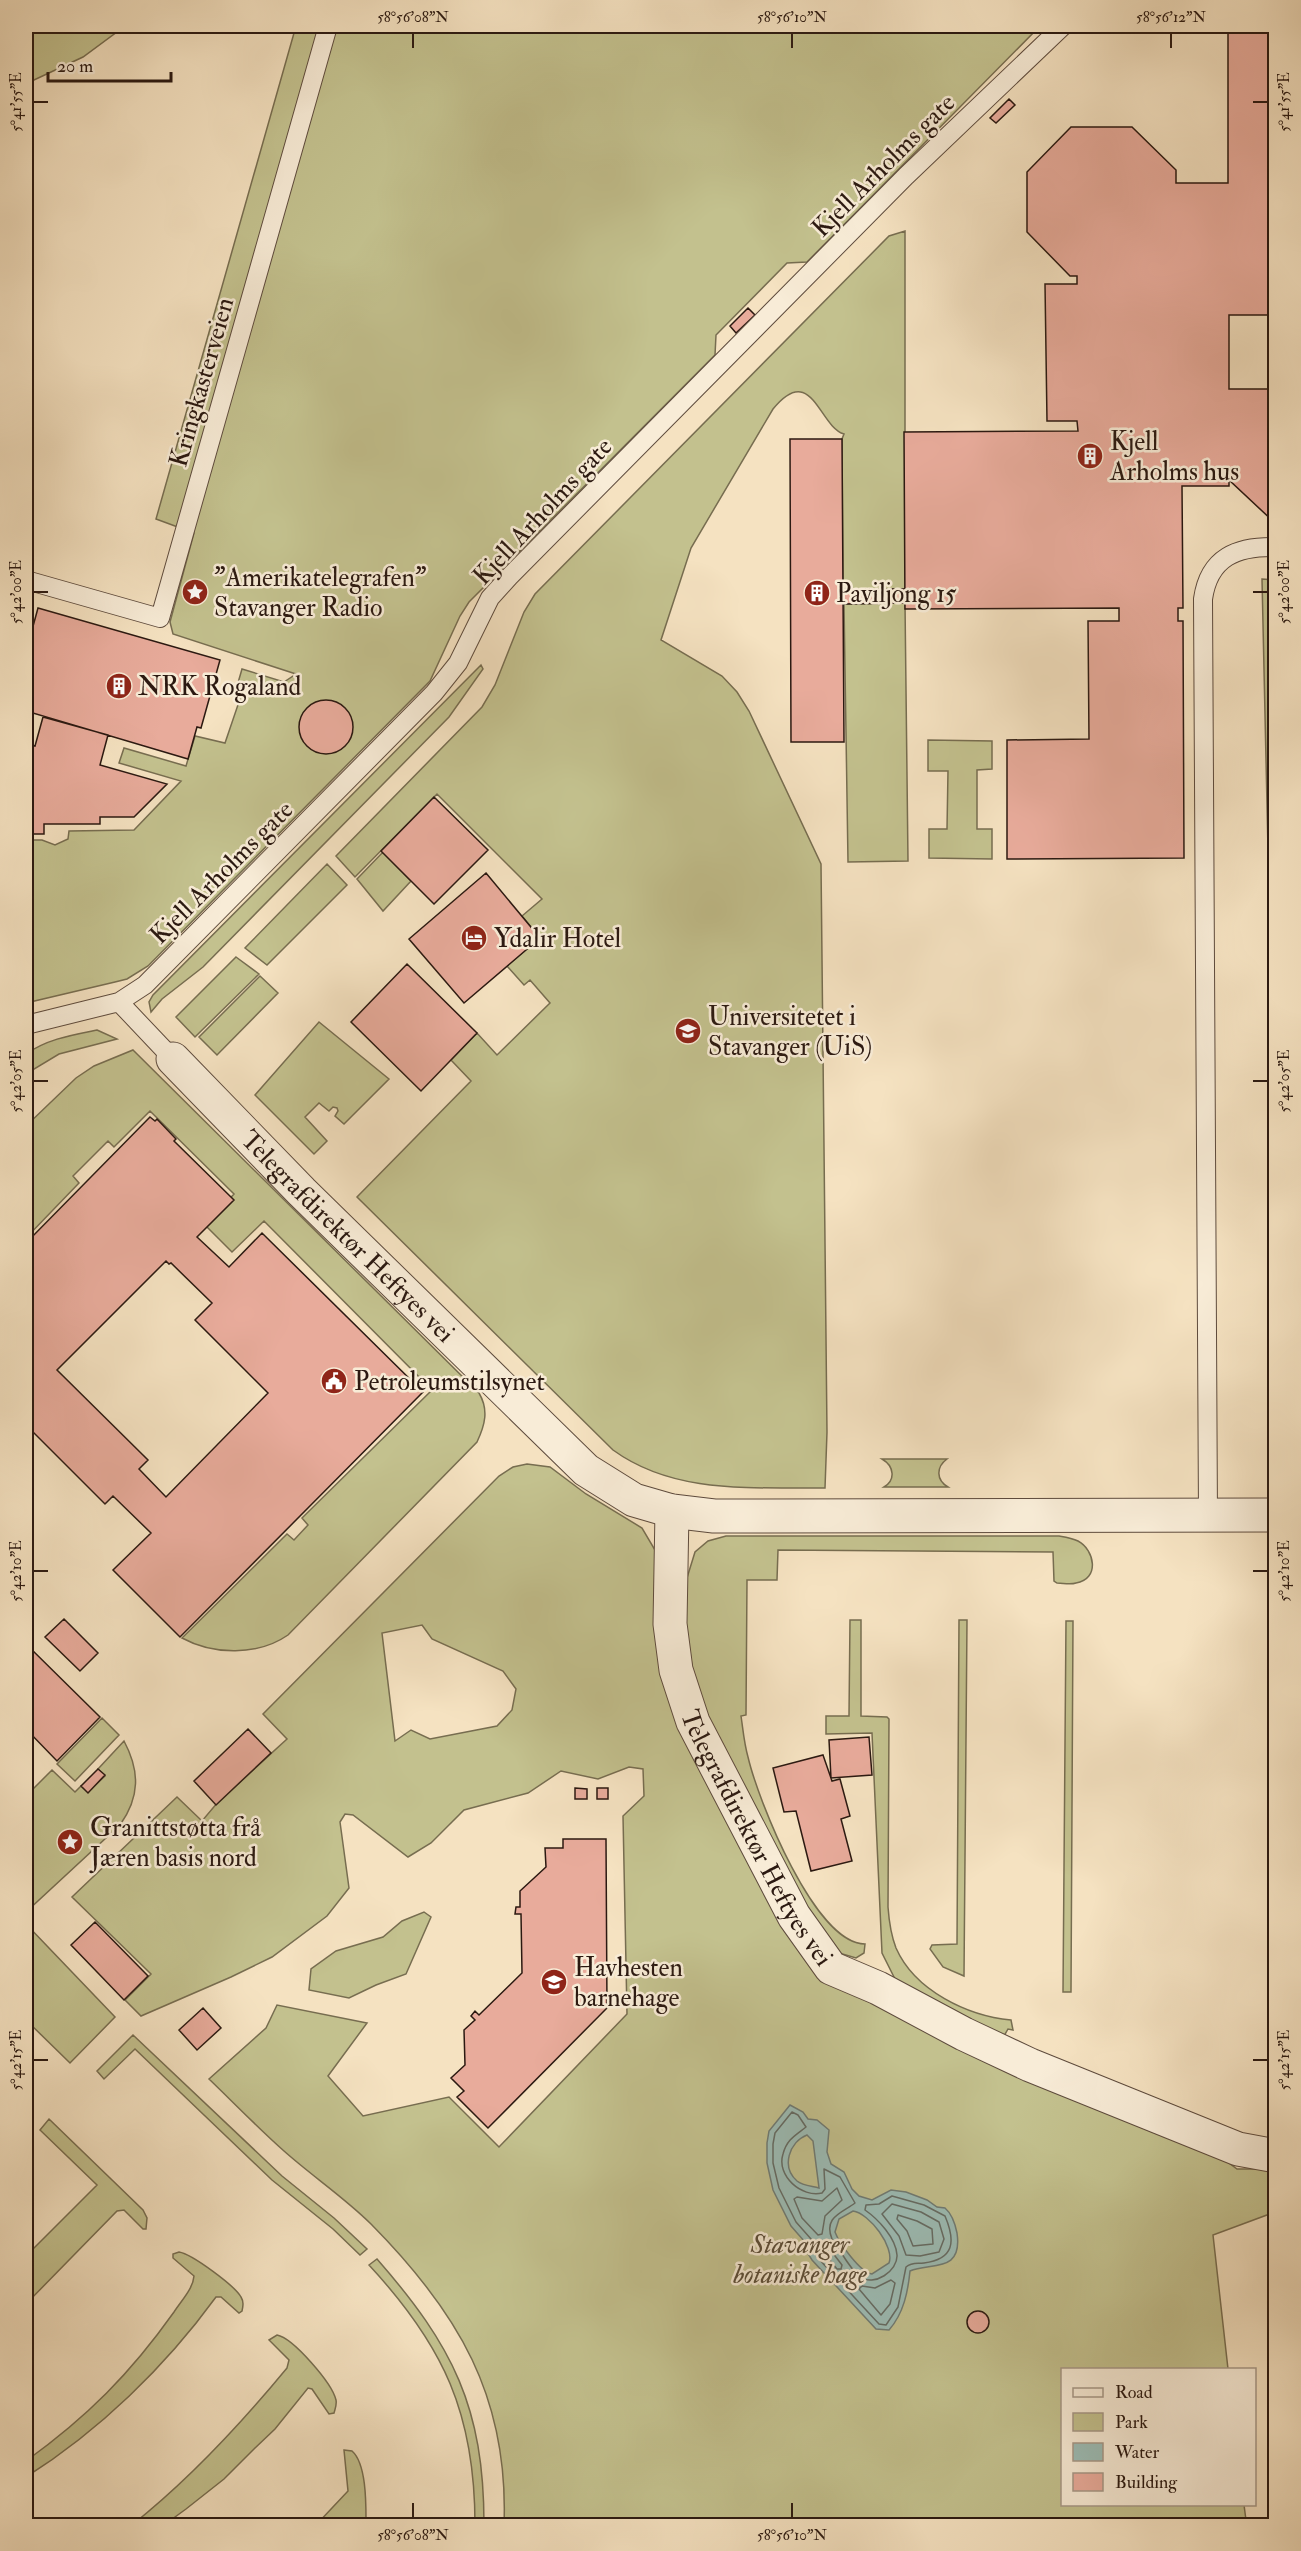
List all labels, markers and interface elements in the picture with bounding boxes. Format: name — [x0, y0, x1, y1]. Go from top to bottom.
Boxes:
text: 58°56'08"N — [377, 8, 449, 27]
text: 58°56'10"N — [757, 8, 827, 27]
text: 58°56'12"N — [1136, 8, 1206, 27]
scale bar — [48, 45, 171, 83]
text: 20 m — [57, 55, 93, 78]
text: 5°41'55"E — [7, 72, 26, 132]
text: 5°41'55"E — [1275, 72, 1294, 132]
street label: Kjell Arholms gate — [805, 87, 962, 244]
street label: Kringkasterveien — [162, 294, 241, 471]
place label: Kjell Arholms hus — [1109, 426, 1239, 488]
street label: Kjell Arholms gate — [466, 431, 619, 592]
building icon: Kjell Arholms hus — [1075, 441, 1105, 471]
text: 5°42'00"E — [7, 560, 26, 624]
text: 5°42'00"E — [1275, 560, 1294, 624]
place label: "Amerikatelegrafen" Stavanger Radio — [214, 562, 426, 624]
place icon: "Amerikatelegrafen" Stavanger Radio — [180, 577, 210, 607]
building icon: Paviljong 15 — [802, 578, 832, 608]
place label: Paviljong 15 — [836, 578, 957, 610]
building icon: NRK Rogaland — [104, 671, 134, 701]
place label: NRK Rogaland — [138, 671, 302, 703]
street label: Kjell Arholms gate — [143, 794, 300, 951]
hotel icon: Ydalir Hotel — [459, 923, 489, 953]
place label: Ydalir Hotel — [494, 923, 621, 955]
place label: Universitetet i Stavanger (UiS) — [708, 1001, 872, 1063]
school or university icon: Universitetet i Stavanger (UiS) — [673, 1016, 703, 1046]
text: 5°42'05"E — [7, 1049, 26, 1113]
text: 5°42'05"E — [1275, 1049, 1294, 1113]
street label: Telegrafdirektør Heftyes vei — [234, 1124, 461, 1350]
public building icon: Petroleumstilsynet — [319, 1366, 349, 1396]
place label: Petroleumstilsynet — [354, 1366, 545, 1398]
text: 5°42'10"E — [7, 1540, 26, 1602]
text: 5°42'10"E — [1275, 1540, 1294, 1602]
street label: Telegrafdirektør Heftyes vei — [673, 1706, 839, 1973]
place label: Granittstøtta frå Jæren basis nord — [89, 1812, 261, 1874]
place icon: Granittstøtta frå Jæren basis nord — [55, 1827, 85, 1857]
place label: Havhesten barnehage — [574, 1952, 683, 2014]
school or university icon: Havhesten barnehage — [539, 1967, 569, 1997]
text: 5°42'15"E — [7, 2029, 26, 2090]
text: 5°42'15"E — [1275, 2029, 1294, 2090]
park label: Stavanger botaniske hage — [732, 2229, 867, 2291]
legend — [1061, 2368, 1256, 2506]
text: Road — [1115, 2381, 1153, 2404]
text: Park — [1115, 2411, 1148, 2434]
text: Water — [1114, 2441, 1159, 2464]
text: Building — [1115, 2471, 1178, 2494]
text: 58°56'08"N — [377, 2526, 449, 2545]
text: 58°56'10"N — [757, 2526, 827, 2545]

